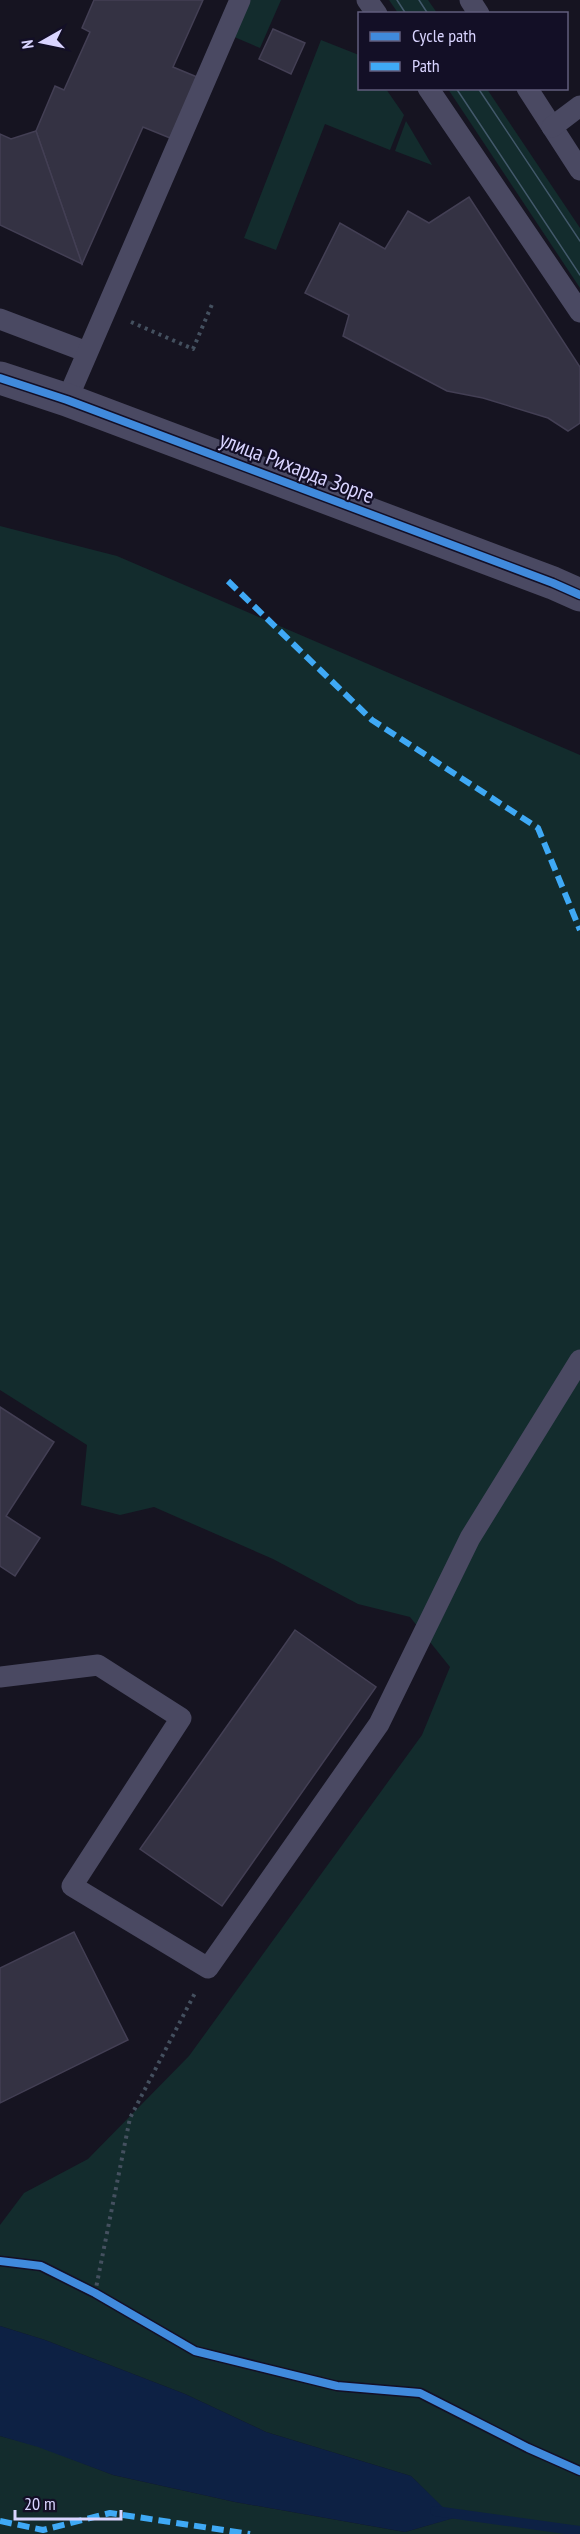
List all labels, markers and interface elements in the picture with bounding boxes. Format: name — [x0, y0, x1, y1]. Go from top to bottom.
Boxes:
north arrow — [12, 12, 72, 72]
legend — [358, 12, 568, 90]
text: Cycle path — [412, 24, 476, 47]
text: N — [17, 39, 38, 50]
text: Path — [412, 54, 440, 77]
street label: улица Рихарда Зорге — [216, 425, 378, 509]
scale bar — [15, 2483, 122, 2521]
text: 20 m — [24, 2492, 56, 2515]

